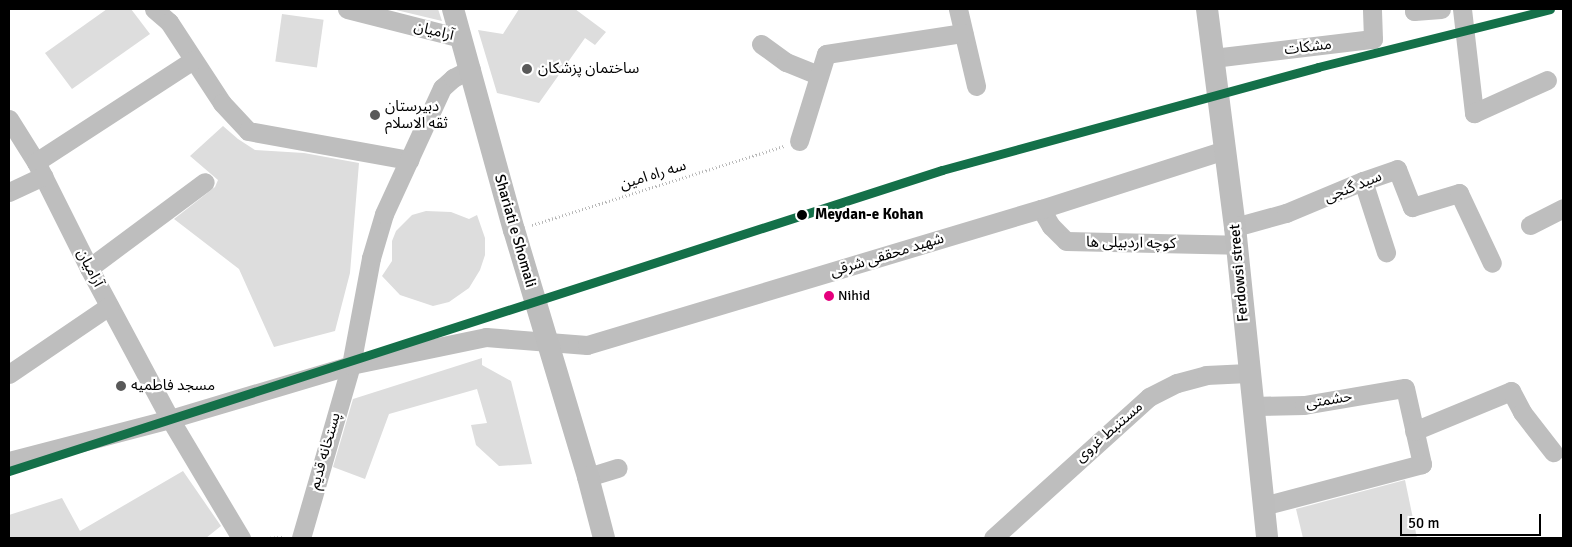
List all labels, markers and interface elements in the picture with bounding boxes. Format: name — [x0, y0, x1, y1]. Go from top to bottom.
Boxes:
street label: آرامیان — [412, 17, 456, 45]
street label: مشکات — [1283, 35, 1333, 59]
place label: ساختمان پزشکان — [538, 60, 639, 78]
marker: ساختمان پزشکان — [520, 62, 534, 76]
place label: دبیرستان ثقه الاسلام — [385, 97, 448, 132]
marker: دبیرستان ثقه الاسلام — [369, 109, 381, 121]
street label: سه راه امین — [618, 156, 688, 194]
street label: سید گنجی — [1322, 167, 1384, 207]
street label: Shariati e Shomali — [490, 172, 540, 290]
marker: Meydan-e Kohan — [793, 206, 811, 224]
place label: Meydan-e Kohan — [815, 206, 923, 224]
street label: Ferdowsi street — [1226, 223, 1252, 323]
street label: شهید محققی شرقی — [828, 229, 946, 281]
street label: کوچه اردبیلی ها — [1086, 233, 1176, 253]
street label: آرامیان — [73, 246, 107, 290]
place label: Nihid — [838, 288, 870, 304]
marker: Nihid — [824, 291, 834, 301]
place label: مسجد فاطمیه — [131, 377, 215, 395]
marker: مسجد فاطمیه — [115, 380, 127, 392]
street label: حشمتی — [1304, 387, 1354, 413]
street label: مستنبط غروی — [1071, 398, 1147, 466]
street label: پستخانه قدیم — [305, 411, 345, 491]
scale bar — [1402, 504, 1543, 536]
text: 50 m — [1408, 514, 1439, 532]

